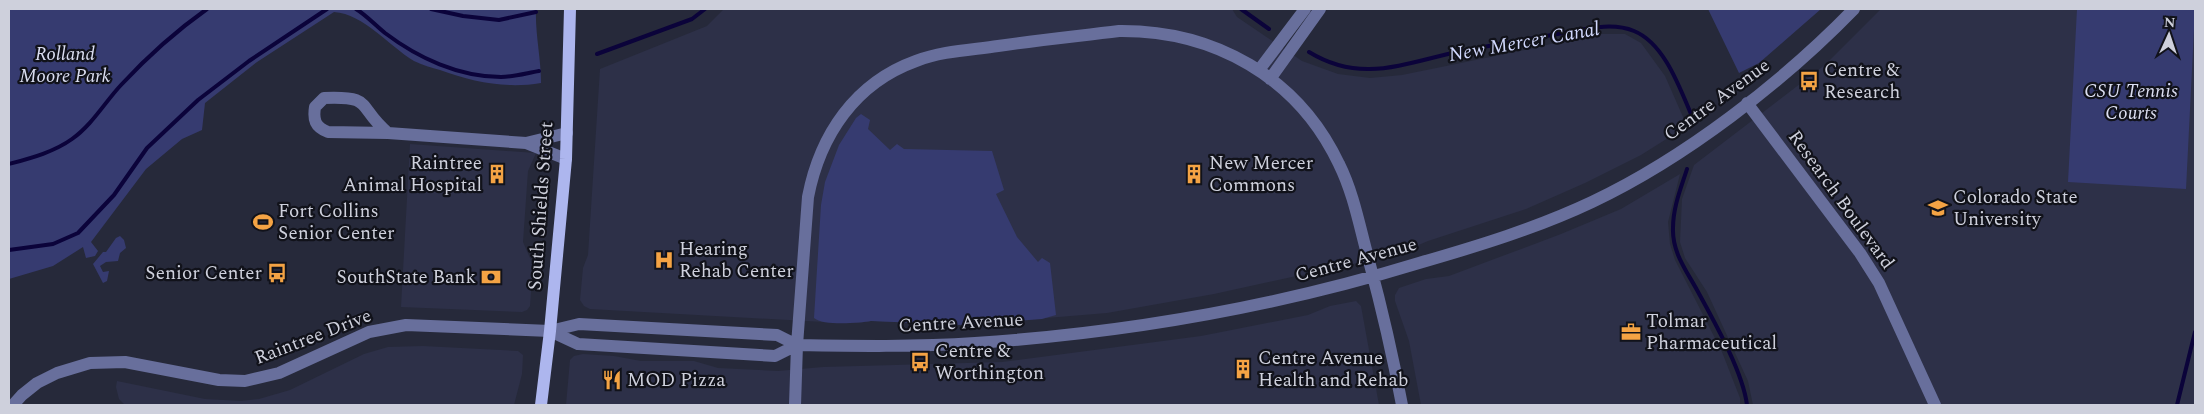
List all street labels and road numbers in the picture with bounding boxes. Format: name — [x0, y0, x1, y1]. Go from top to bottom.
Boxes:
street label: Centre Avenue — [1658, 51, 1776, 149]
street label: South Shields Street — [521, 120, 561, 291]
street label: Research Boulevard — [1780, 124, 1902, 276]
street label: Centre Avenue — [1292, 230, 1420, 290]
street label: Raintree Drive — [250, 301, 376, 373]
street label: Centre Avenue — [898, 305, 1024, 341]

